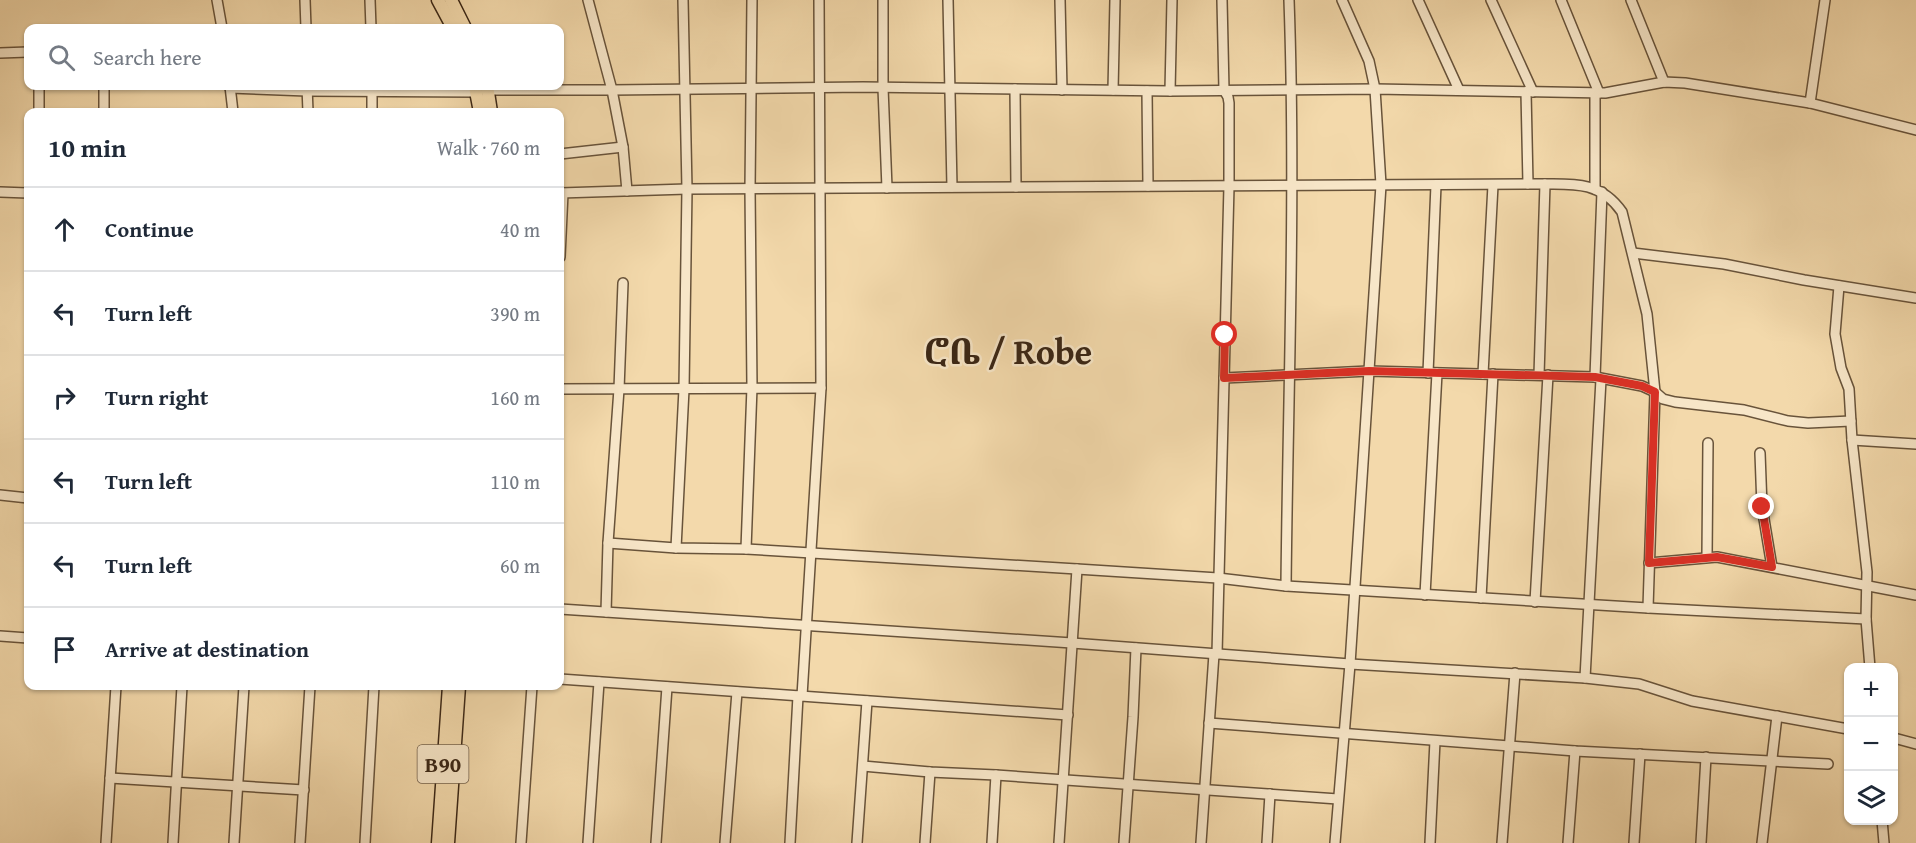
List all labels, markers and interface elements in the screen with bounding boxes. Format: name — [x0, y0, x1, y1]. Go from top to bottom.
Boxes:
search box — [24, 24, 564, 90]
icon: search — [45, 41, 78, 74]
text: Search here — [93, 41, 202, 73]
text: 10 min — [48, 128, 126, 167]
text: Walk · 760 m — [437, 133, 540, 162]
icon: ahead — [48, 213, 81, 246]
text: Continue — [105, 213, 194, 245]
text: 40 m — [500, 215, 540, 244]
icon: left — [48, 297, 81, 330]
text: Turn left — [105, 297, 192, 329]
text: 390 m — [490, 299, 540, 328]
route start — [1211, 321, 1237, 347]
district label: ሮቤ / Robe — [924, 324, 1092, 377]
icon: right — [48, 381, 81, 414]
text: Turn right — [105, 381, 208, 413]
text: 160 m — [490, 383, 540, 412]
icon: left — [48, 465, 81, 498]
text: Turn left — [105, 465, 192, 497]
text: 110 m — [490, 467, 540, 496]
route end — [1748, 493, 1774, 519]
icon: left — [48, 549, 81, 582]
text: Turn left — [105, 549, 192, 581]
text: 60 m — [500, 551, 540, 580]
icon: arrive — [48, 633, 81, 666]
text: Arrive at destination — [105, 633, 309, 665]
map controls — [1844, 663, 1898, 825]
button: + — [1844, 663, 1898, 717]
button: − — [1844, 717, 1898, 771]
road number: B90 — [418, 745, 468, 783]
button: layers — [1844, 771, 1898, 825]

